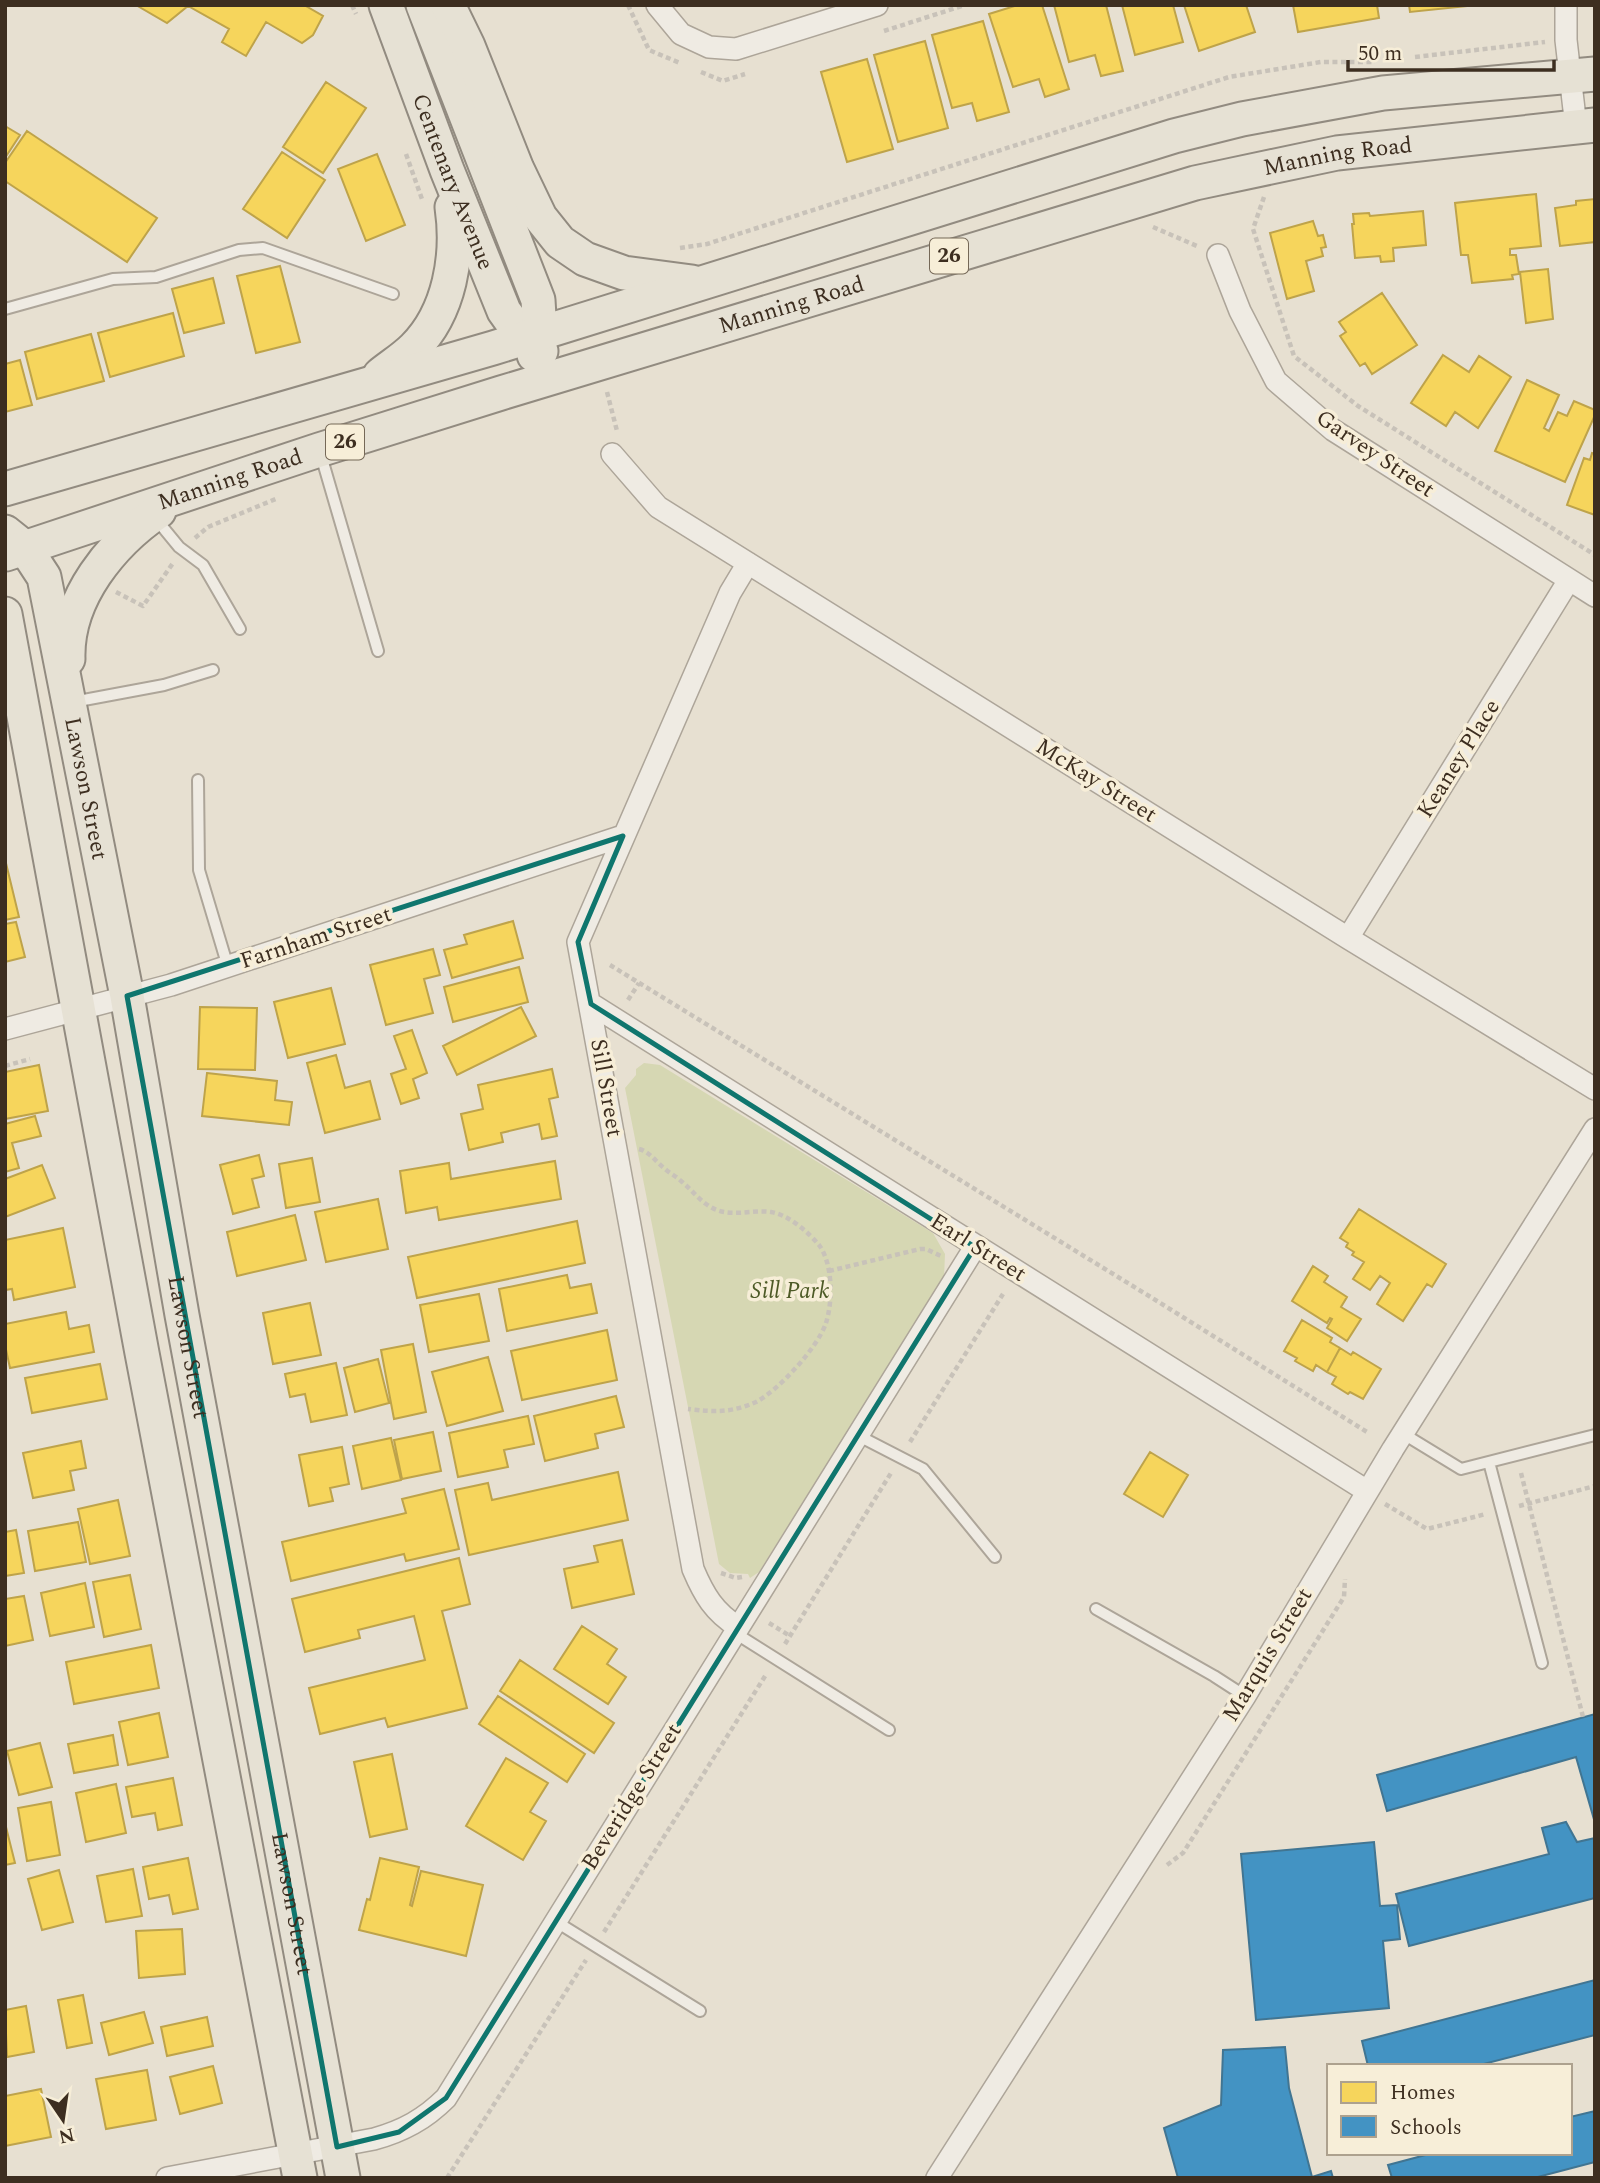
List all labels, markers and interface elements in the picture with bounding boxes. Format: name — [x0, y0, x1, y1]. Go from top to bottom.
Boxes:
scale bar — [1348, 28, 1554, 72]
text: 50 m — [1358, 38, 1402, 70]
street label: Centenary Avenue — [403, 89, 503, 275]
street label: Manning Road — [1260, 127, 1414, 186]
road number: 26 — [930, 238, 968, 274]
street label: Manning Road — [714, 267, 869, 344]
street label: Garvey Street — [1308, 401, 1442, 507]
road number: 26 — [326, 424, 364, 460]
street label: Manning Road — [153, 439, 307, 520]
street label: Keaney Place — [1408, 693, 1510, 825]
street label: Lawson Street — [55, 714, 117, 863]
street label: McKay Street — [1028, 730, 1164, 832]
street label: Farnham Street — [236, 897, 396, 979]
street label: Sill Street — [580, 1036, 632, 1140]
street label: Earl Street — [923, 1204, 1033, 1292]
street label: Lawson Street — [158, 1273, 219, 1422]
park label: Sill Park — [751, 1274, 830, 1309]
street label: Marquis Street — [1214, 1581, 1322, 1729]
street label: Beveridge Street — [573, 1717, 691, 1877]
street label: Lawson Street — [261, 1829, 322, 1978]
legend — [1327, 2064, 1572, 2155]
text: Homes — [1390, 2077, 1456, 2109]
north arrow — [28, 2085, 98, 2155]
text: Schools — [1390, 2112, 1462, 2144]
text: N — [56, 2119, 77, 2151]

